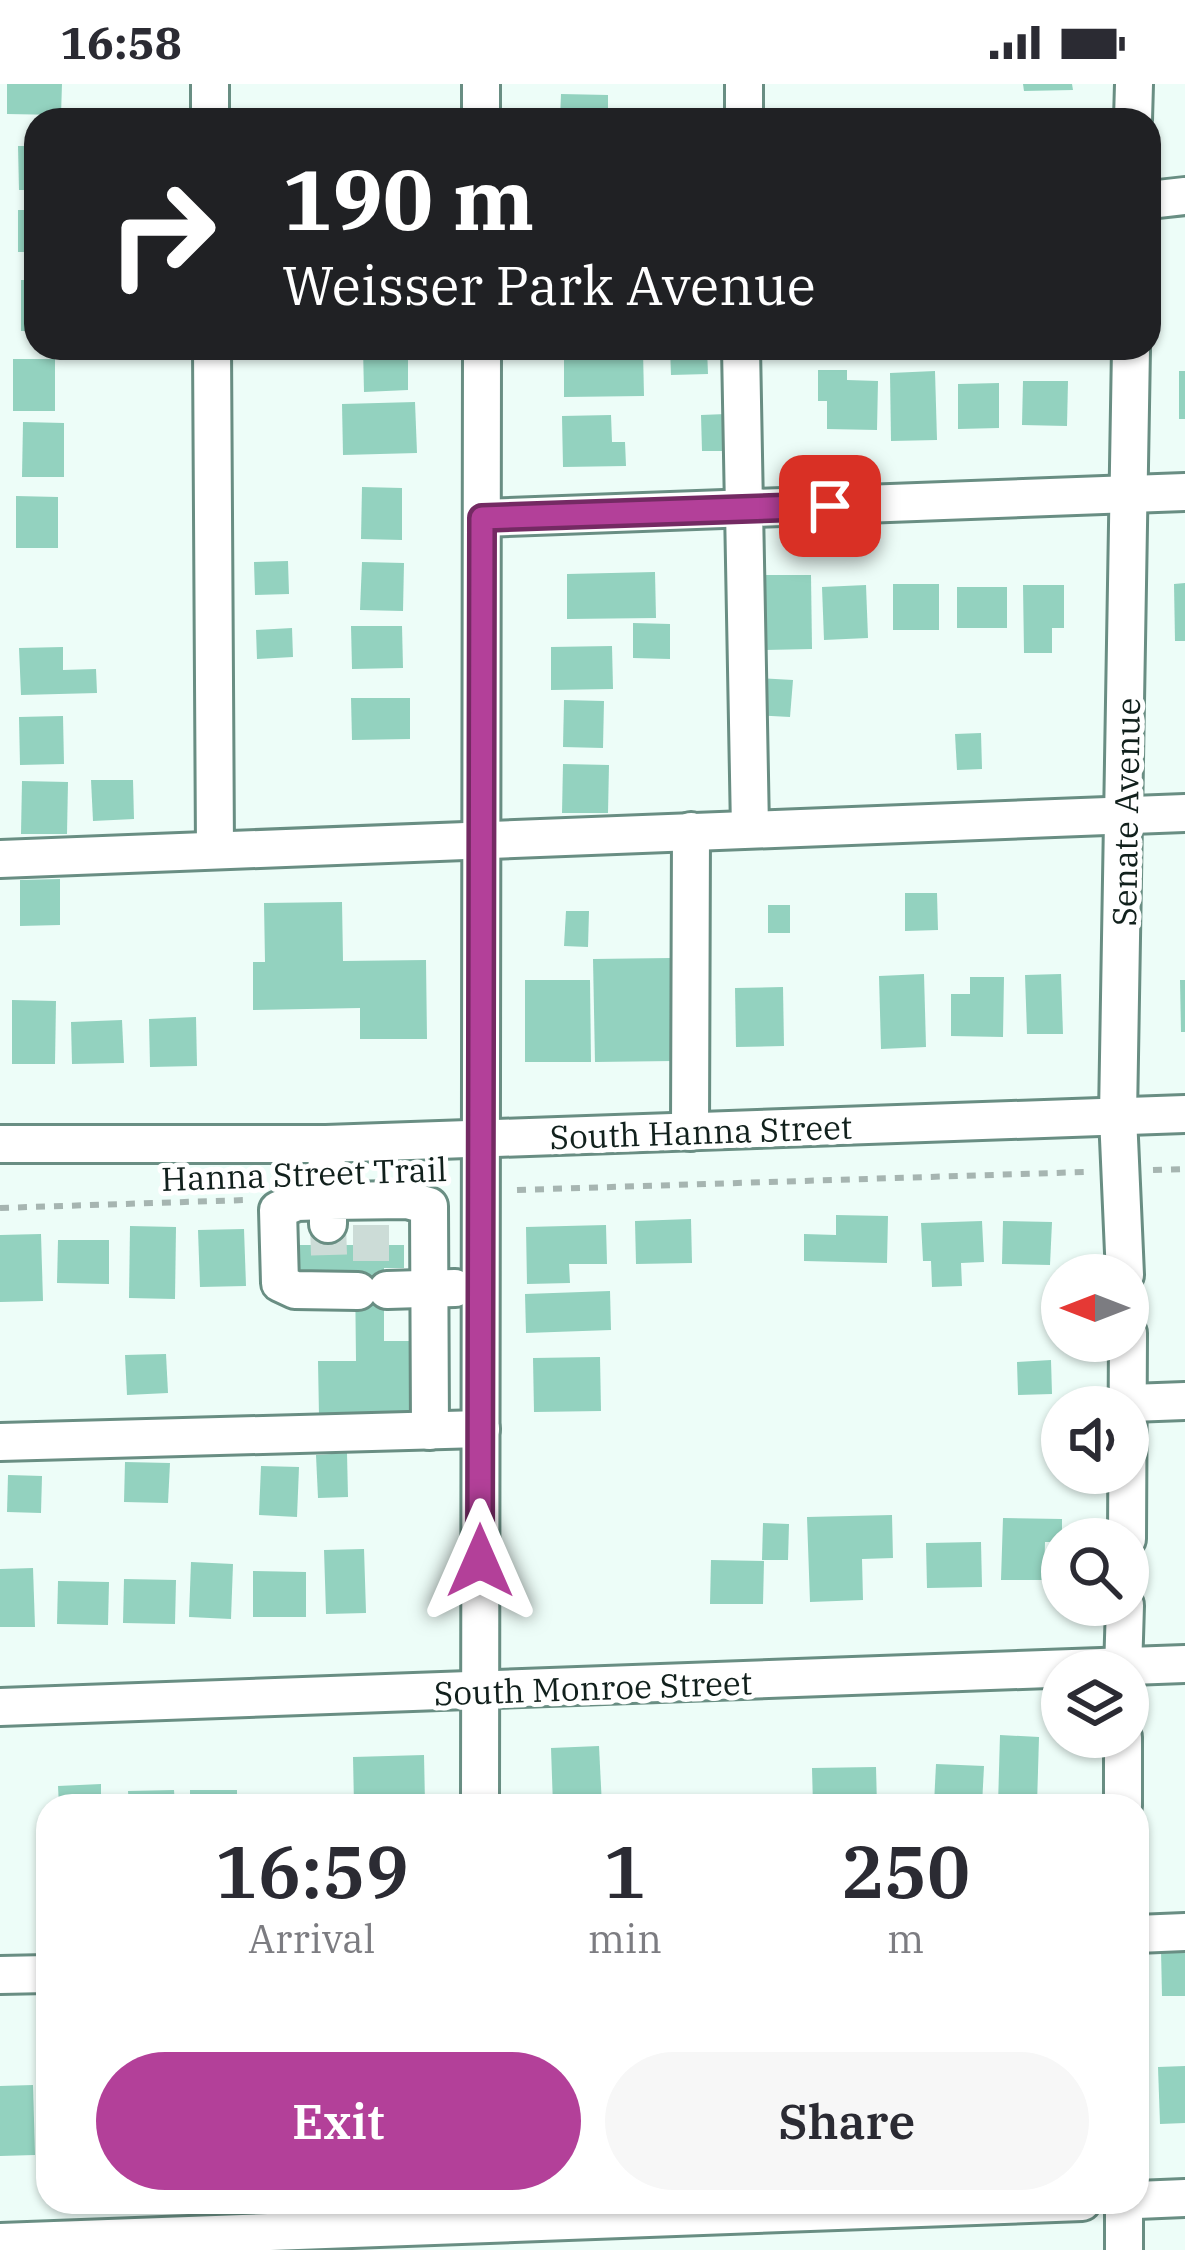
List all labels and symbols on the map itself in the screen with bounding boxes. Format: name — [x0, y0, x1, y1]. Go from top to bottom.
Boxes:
pin — [779, 455, 881, 557]
street label: Senate Avenue — [1102, 697, 1149, 927]
street label: South Hanna Street — [549, 1105, 853, 1158]
street label: Hanna Street Trail — [160, 1147, 448, 1200]
north arrow — [1041, 1254, 1149, 1362]
position arrow — [417, 1498, 543, 1624]
street label: South Monroe Street — [433, 1660, 753, 1715]

